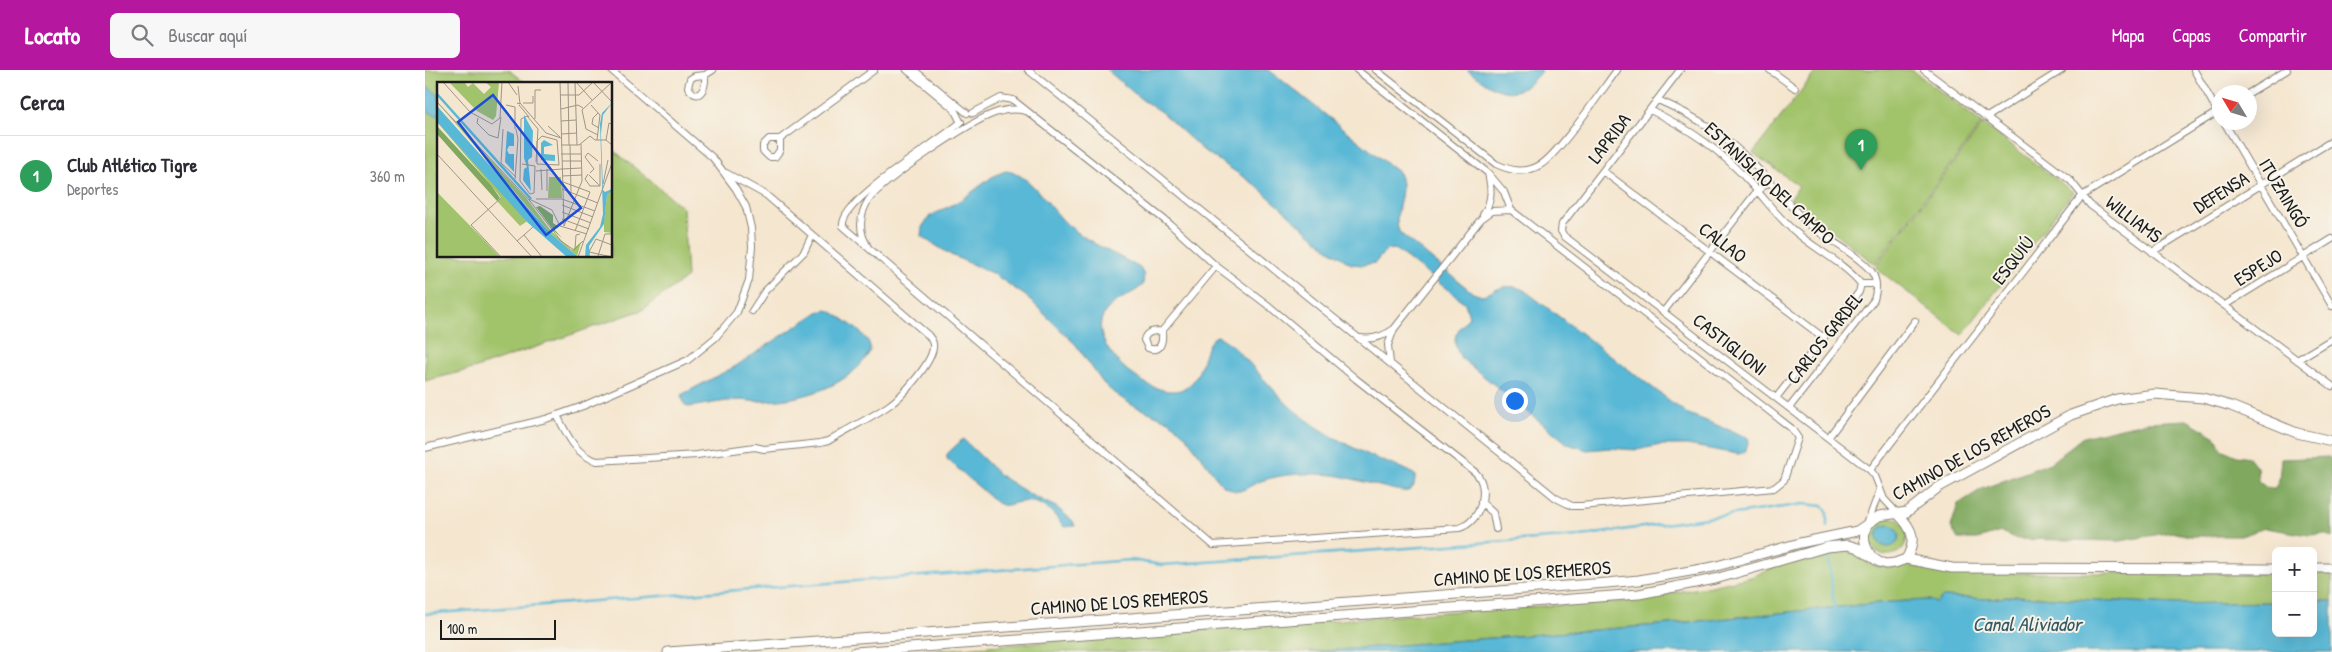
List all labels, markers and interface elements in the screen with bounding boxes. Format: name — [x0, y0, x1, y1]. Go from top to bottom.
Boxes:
search box — [110, 13, 460, 58]
text: Locato — [25, 19, 80, 51]
icon: search — [128, 21, 156, 49]
text: Buscar aquí — [168, 22, 247, 48]
text: Mapa — [2112, 23, 2144, 48]
text: Capas — [2172, 23, 2211, 48]
text: Compartir — [2239, 23, 2307, 48]
inset map — [437, 82, 613, 258]
north arrow — [2212, 85, 2257, 130]
text: Cerca — [20, 88, 64, 117]
street label: LAPRIDA — [1582, 107, 1636, 169]
street label: ESTANISLAO DEL CAMPO — [1699, 116, 1841, 250]
pin: 1 — [1845, 129, 1877, 170]
text: Club Atlético Tigre — [67, 152, 197, 178]
street label: ITUZAINGÓ — [2253, 153, 2315, 233]
text: 1 — [33, 165, 39, 187]
text: 360 m — [370, 165, 405, 187]
street label: DEFENSA — [2188, 165, 2254, 219]
text: Deportes — [67, 178, 118, 200]
street label: WILLIAMS — [2101, 189, 2168, 249]
street label: CALLAO — [1694, 215, 1752, 269]
street label: ESQUIÚ — [1986, 230, 2040, 290]
street label: ESPEJO — [2229, 242, 2287, 292]
street label: CARLOS GARDEL — [1780, 286, 1868, 390]
street label: CASTIGLIONI — [1687, 307, 1773, 381]
your location — [1502, 388, 1528, 414]
street label: CAMINO DE LOS REMEROS — [1887, 397, 2055, 506]
map controls — [2272, 547, 2317, 637]
button: + — [2272, 547, 2317, 592]
street label: CAMINO DE LOS REMEROS — [1432, 554, 1612, 592]
street label: CAMINO DE LOS REMEROS — [1029, 583, 1209, 621]
button: − — [2272, 592, 2317, 637]
water label: Canal Aliviador — [1972, 610, 2084, 637]
scale bar — [440, 617, 556, 640]
text: 100 m — [447, 619, 477, 638]

